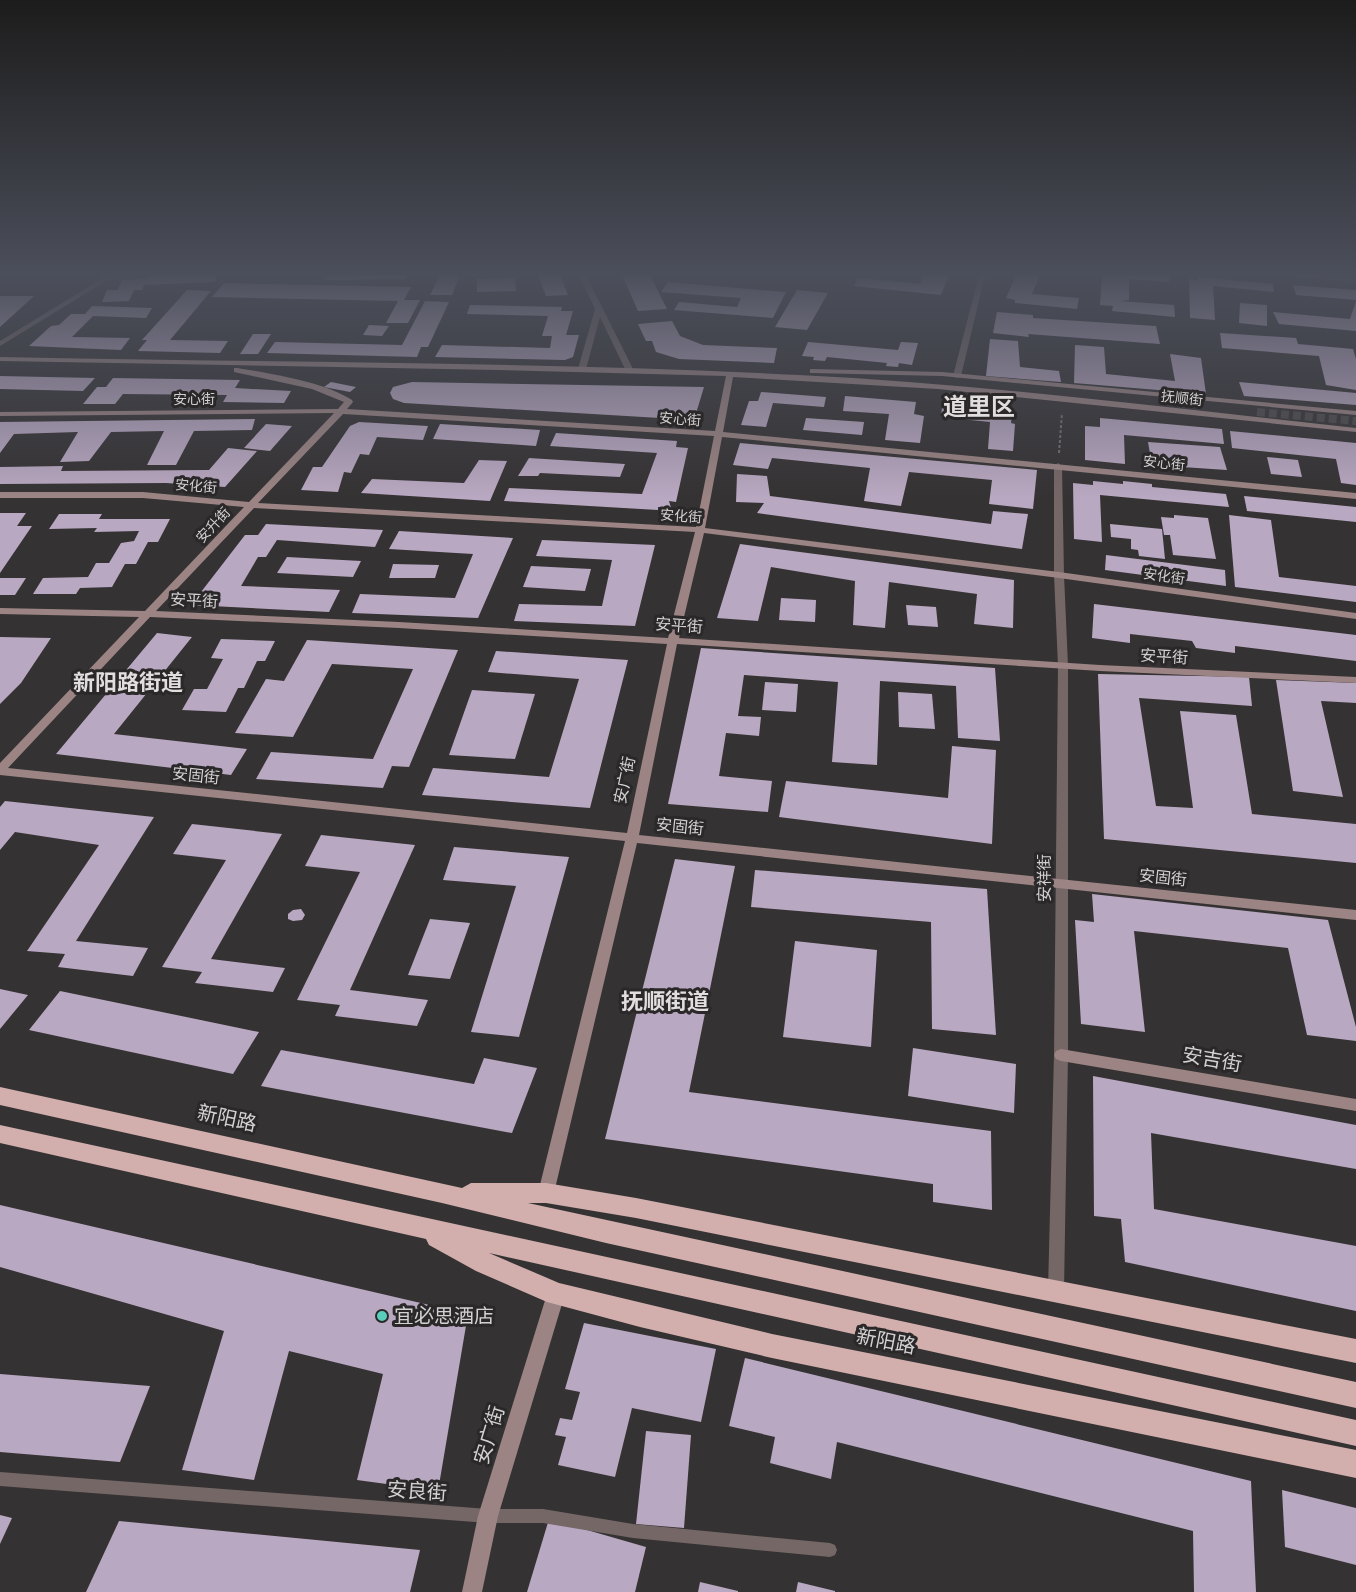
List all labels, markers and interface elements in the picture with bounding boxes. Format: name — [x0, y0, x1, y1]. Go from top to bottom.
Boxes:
street label: 抚顺街 — [1160, 387, 1204, 409]
street label: 安心街 — [173, 390, 215, 408]
district label: 道里区 — [943, 391, 1015, 422]
street label: 安心街 — [658, 409, 702, 429]
street label: 安心街 — [1142, 452, 1186, 474]
street label: 安化街 — [174, 475, 218, 497]
street label: 安升街 — [192, 504, 234, 546]
street label: 安化街 — [659, 506, 703, 526]
street label: 安化街 — [1142, 564, 1186, 588]
street label: 安平街 — [170, 589, 218, 611]
street label: 安平街 — [654, 613, 704, 637]
street label: 安平街 — [1140, 645, 1188, 667]
district label: 新阳路街道 — [73, 668, 183, 696]
street label: 安广街 — [609, 754, 639, 806]
street label: 安固街 — [171, 763, 221, 787]
street label: 安固街 — [655, 814, 705, 838]
street label: 安祥街 — [1034, 854, 1054, 902]
street label: 安固街 — [1138, 865, 1188, 889]
district label: 抚顺街道 — [621, 987, 709, 1015]
street label: 安吉街 — [1180, 1041, 1244, 1077]
street label: 新阳路 — [195, 1099, 259, 1137]
place label: 宜必思酒店 — [394, 1303, 494, 1329]
marker: 宜必思酒店 — [375, 1309, 389, 1323]
street label: 新阳路 — [854, 1323, 918, 1359]
street label: 安广街 — [468, 1403, 510, 1467]
street label: 安良街 — [386, 1476, 448, 1506]

